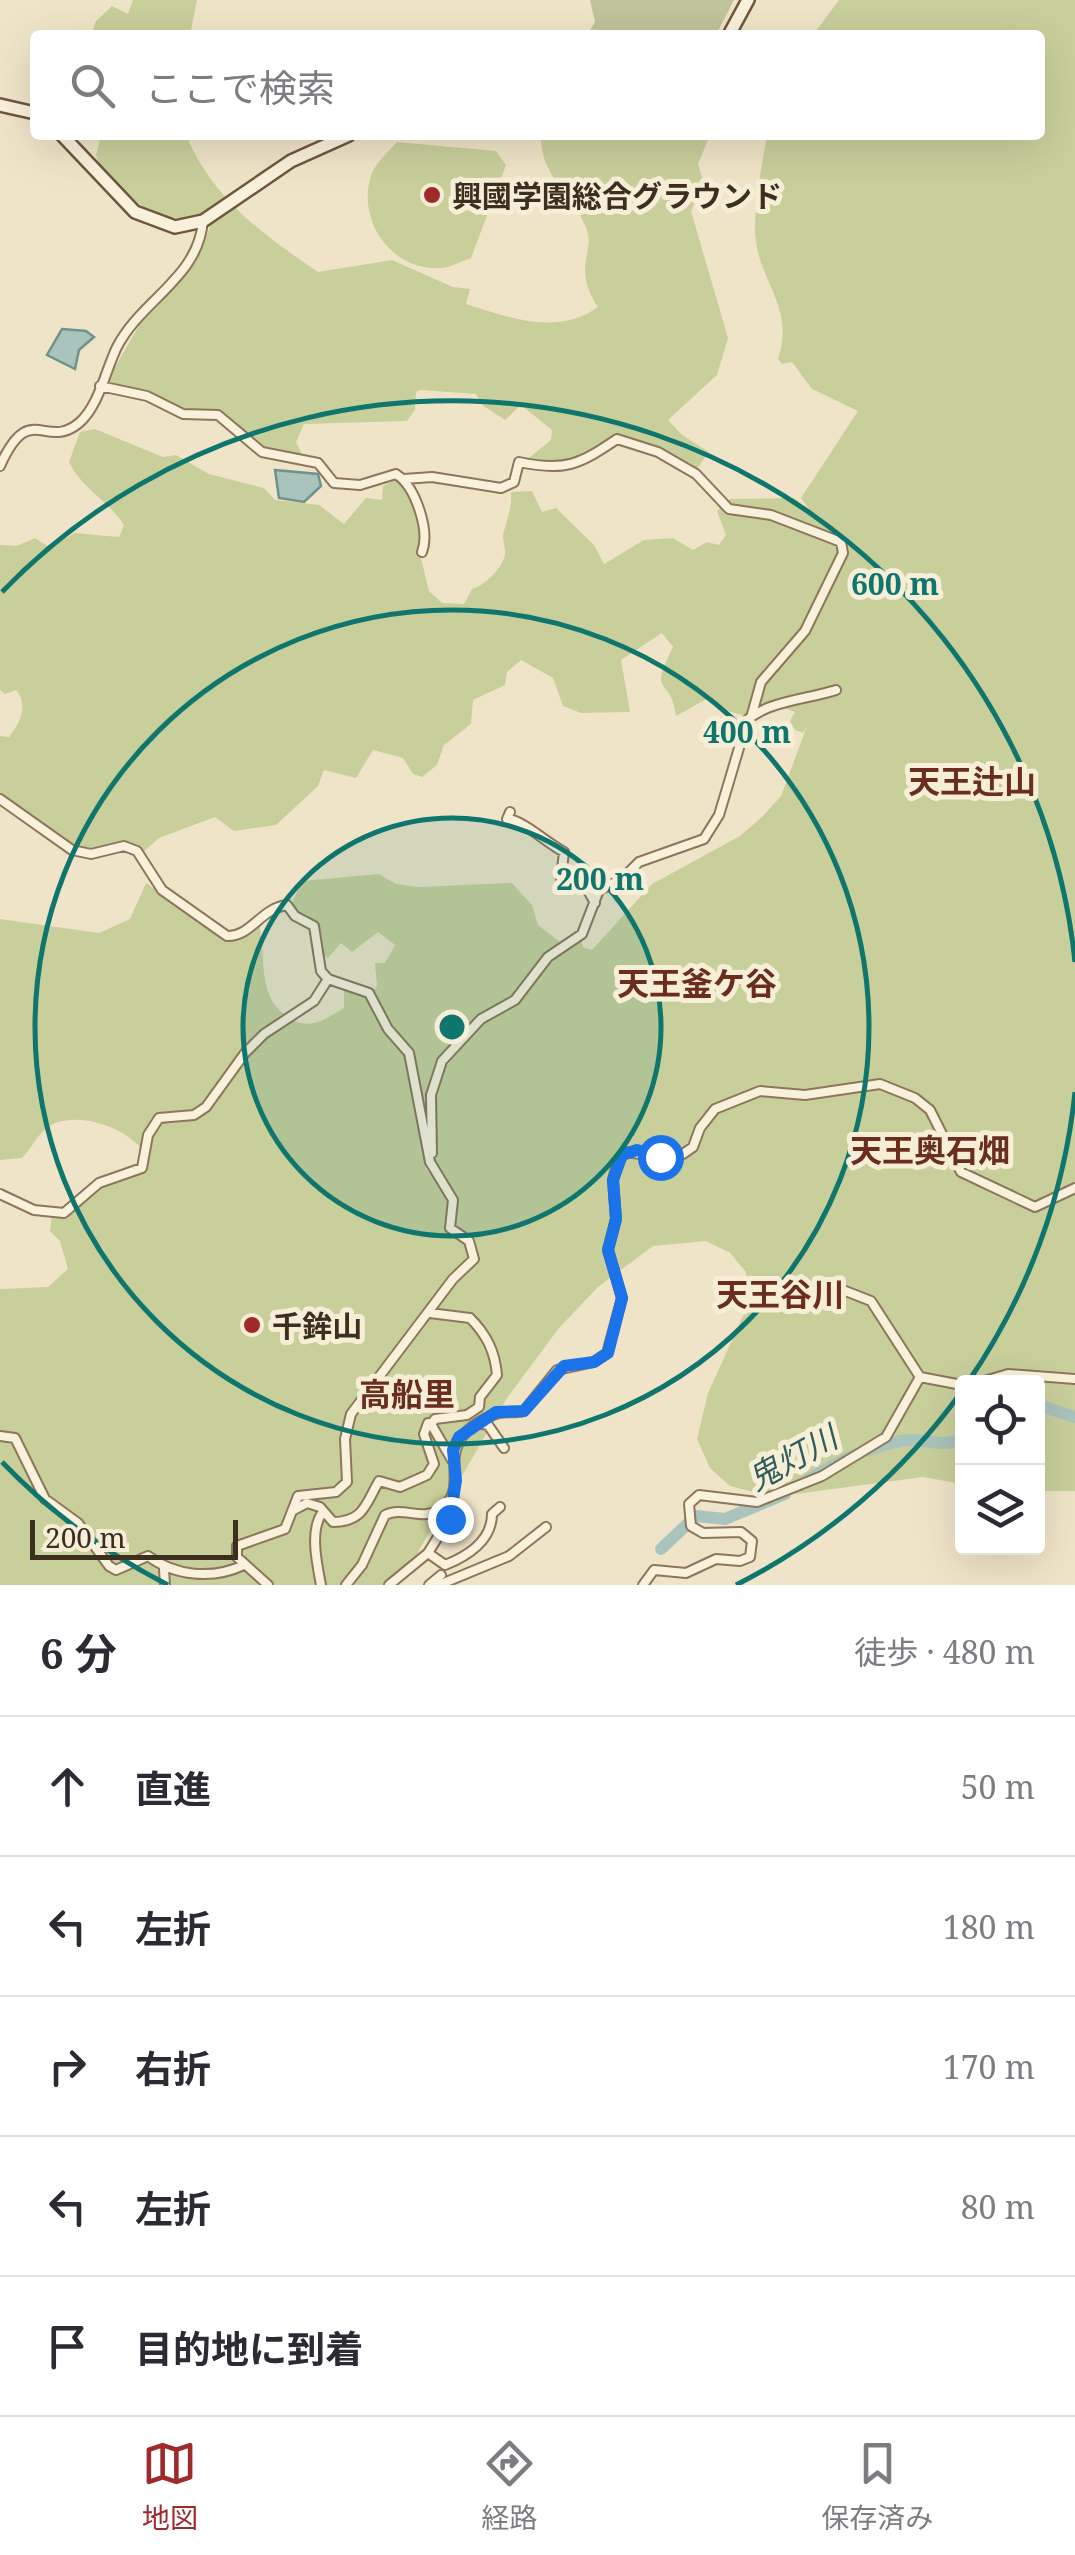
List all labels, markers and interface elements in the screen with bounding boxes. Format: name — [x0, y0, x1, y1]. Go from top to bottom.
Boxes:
search box — [30, 30, 1045, 140]
icon: search — [65, 58, 120, 113]
text: ここで検索 — [145, 61, 335, 113]
place label: 興國学園総合グラウンド — [452, 175, 782, 216]
marker: 興國学園総合グラウンド — [421, 184, 443, 206]
text: 600 m — [851, 563, 939, 604]
text: 400 m — [703, 711, 791, 752]
district label: 天王辻山 — [908, 759, 1036, 802]
text: 200 m — [556, 858, 644, 899]
district label: 天王釜ケ谷 — [617, 961, 777, 1004]
centre of rings — [434, 1009, 470, 1045]
district label: 天王奥石畑 — [850, 1128, 1010, 1171]
route start — [638, 1135, 684, 1181]
district label: 天王谷川 — [716, 1272, 844, 1315]
place label: 千鉾山 — [272, 1305, 362, 1346]
marker: 千鉾山 — [241, 1314, 263, 1336]
district label: 高船里 — [359, 1372, 455, 1415]
map controls — [955, 1375, 1045, 1555]
button: locate — [955, 1375, 1045, 1465]
water label: 鬼灯川 — [740, 1413, 847, 1499]
button: layers — [955, 1465, 1045, 1555]
route end — [428, 1497, 474, 1543]
scale bar — [30, 1515, 238, 1560]
text: 200 m — [45, 1518, 126, 1556]
text: 6 分 — [40, 1624, 117, 1681]
text: 徒歩 · 480 m — [854, 1630, 1035, 1673]
icon: ahead — [40, 1759, 95, 1814]
text: 直進 — [135, 1762, 211, 1814]
text: 50 m — [961, 1765, 1035, 1808]
icon: left — [40, 1899, 95, 1954]
text: 左折 — [135, 1902, 211, 1954]
text: 180 m — [943, 1905, 1035, 1948]
icon: right — [40, 2039, 95, 2094]
text: 右折 — [135, 2042, 211, 2094]
text: 170 m — [943, 2045, 1035, 2088]
icon: left — [40, 2179, 95, 2234]
text: 左折 — [135, 2182, 211, 2234]
text: 80 m — [961, 2185, 1035, 2228]
icon: arrive — [40, 2319, 95, 2374]
text: 目的地に到着 — [135, 2322, 363, 2374]
tab: 地図 — [142, 2436, 198, 2536]
tab: 経路 — [481, 2436, 537, 2536]
tab: 保存済み — [821, 2436, 933, 2536]

